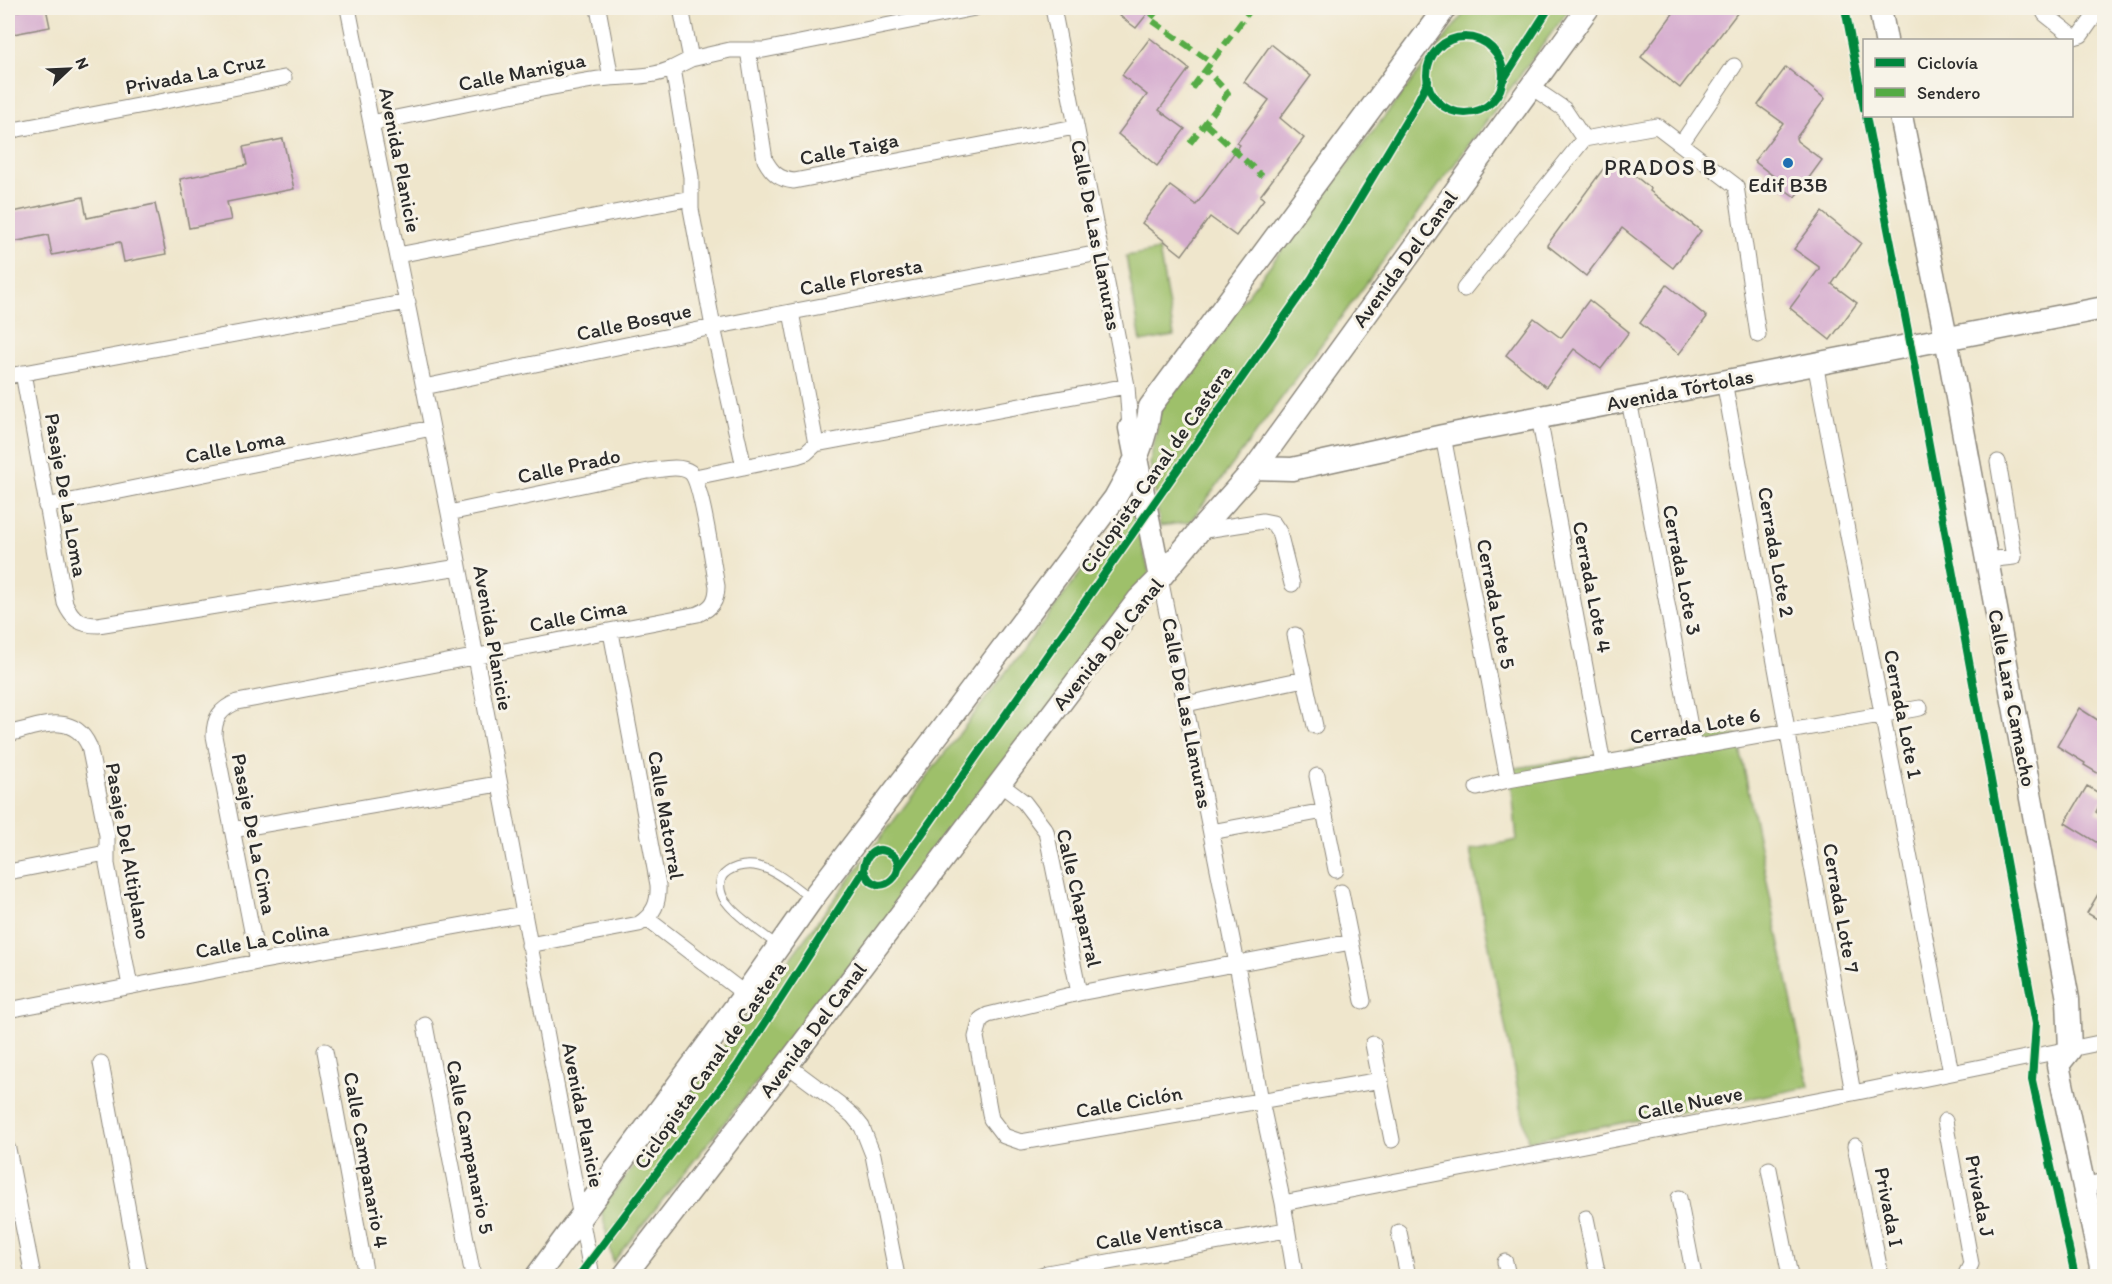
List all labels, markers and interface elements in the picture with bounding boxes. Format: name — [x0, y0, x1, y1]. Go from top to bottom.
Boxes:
north arrow — [39, 39, 99, 99]
legend — [1863, 39, 2073, 117]
street label: Calle Manigua — [456, 47, 588, 96]
street label: Privada La Cruz — [123, 48, 267, 99]
text: Ciclovía — [1917, 52, 1979, 74]
text: N — [71, 55, 93, 72]
text: Sendero — [1917, 82, 1980, 104]
street label: Avenida Planicie — [374, 85, 427, 235]
street label: Calle Taiga — [797, 127, 900, 170]
street label: Calle De Las Llanuras — [1066, 137, 1127, 332]
district label: PRADOS B — [1604, 154, 1718, 181]
marker: Edif B3B — [1781, 156, 1795, 170]
place label: Edif B3B — [1748, 172, 1828, 197]
street label: Avenida Del Canal — [1347, 185, 1463, 332]
street label: Calle Floresta — [797, 252, 924, 301]
street label: Calle Bosque — [574, 297, 694, 346]
street label: Ciclopista Canal de Castera — [1074, 360, 1237, 577]
street label: Avenida Tórtolas — [1604, 363, 1756, 416]
street label: Pasaje De La Loma — [40, 411, 93, 579]
street label: Calle Loma — [183, 425, 287, 468]
street label: Calle Prado — [515, 442, 623, 489]
street label: Cerrada Lote 2 — [1753, 485, 1800, 619]
street label: Cerrada Lote 3 — [1658, 503, 1707, 637]
street label: Cerrada Lote 4 — [1567, 519, 1618, 655]
street label: Cerrada Lote 5 — [1472, 537, 1521, 671]
street label: Avenida Planicie — [468, 563, 519, 713]
street label: Avenida Del Canal — [1047, 572, 1169, 715]
street label: Calle Cima — [527, 594, 629, 637]
street label: Calle Lara Camacho — [1983, 607, 2042, 789]
street label: Calle De Las Llanuras — [1157, 615, 1218, 810]
street label: Cerrada Lote 1 — [1879, 647, 1928, 781]
street label: Cerrada Lote 6 — [1628, 702, 1762, 749]
street label: Calle Matorral — [643, 749, 690, 881]
street label: Pasaje De La Cima — [227, 751, 282, 917]
street label: Pasaje Del Altiplano — [101, 761, 156, 941]
street label: Calle Chaparral — [1051, 826, 1108, 970]
street label: Cerrada Lote 7 — [1818, 841, 1865, 975]
street label: Calle La Colina — [193, 915, 331, 964]
street label: Ciclopista Canal de Castera — [628, 956, 791, 1173]
street label: Avenida Del Canal — [754, 957, 872, 1102]
street label: Avenida Planicie — [557, 1040, 610, 1190]
street label: Calle Campanario 5 — [441, 1058, 500, 1236]
street label: Calle Campanario 4 — [339, 1070, 394, 1250]
street label: Calle Ciclón — [1074, 1080, 1184, 1123]
street label: Calle Nueve — [1635, 1080, 1745, 1125]
street label: Privada J — [1960, 1153, 2001, 1239]
street label: Privada I — [1870, 1165, 1909, 1249]
street label: Calle Ventisca — [1094, 1208, 1224, 1255]

